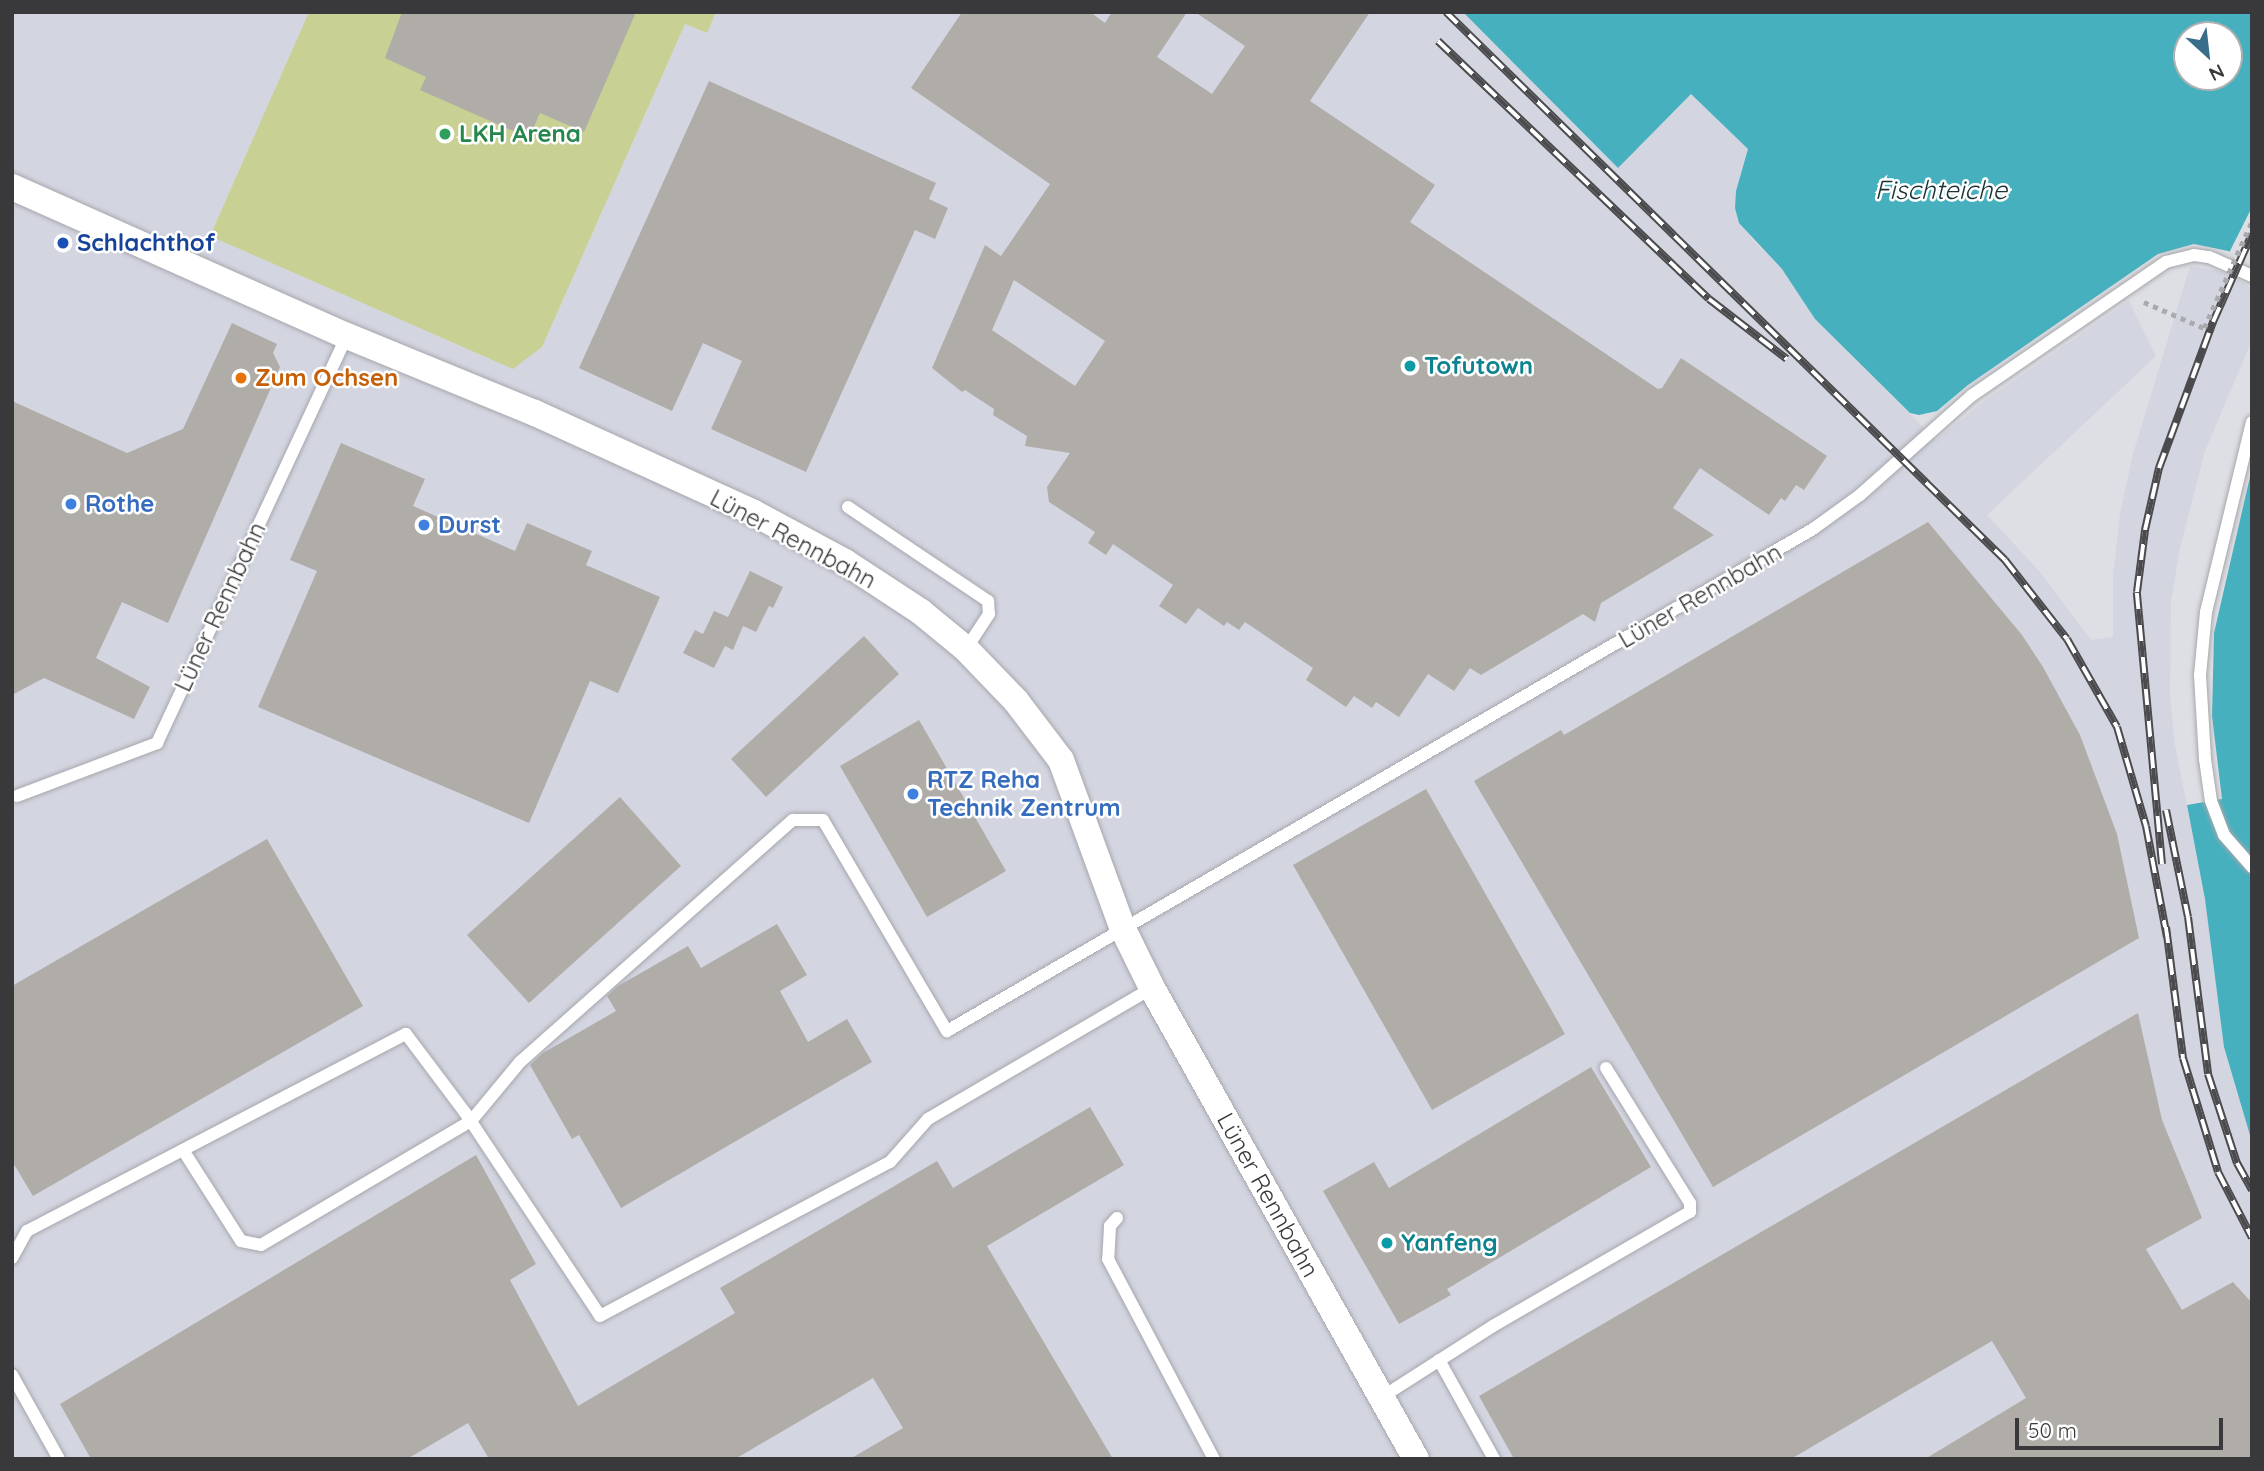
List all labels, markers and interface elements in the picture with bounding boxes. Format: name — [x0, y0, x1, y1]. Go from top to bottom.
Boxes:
north arrow — [2173, 21, 2243, 91]
text: N — [2205, 59, 2228, 87]
place label: LKH Arena — [459, 120, 581, 148]
marker: LKH Arena — [437, 126, 453, 142]
water label: Fischteiche — [1875, 174, 2007, 206]
place label: Schlachthof — [77, 229, 215, 257]
marker: Schlachthof — [55, 235, 71, 251]
place label: Tofutown — [1424, 352, 1533, 380]
marker: Tofutown — [1402, 358, 1418, 374]
place label: Zum Ochsen — [255, 364, 398, 392]
marker: Zum Ochsen — [233, 370, 249, 386]
street label: Lüner Rennbahn — [705, 483, 881, 595]
place label: Rothe — [85, 490, 154, 518]
marker: Rothe — [63, 496, 79, 512]
place label: Durst — [438, 511, 501, 539]
marker: Durst — [416, 517, 432, 533]
street label: Lüner Rennbahn — [168, 518, 272, 696]
street label: Lüner Rennbahn — [1613, 538, 1787, 654]
place label: RTZ Reha Technik Zentrum — [927, 766, 1121, 822]
marker: RTZ Reha Technik Zentrum — [905, 786, 921, 802]
street label: Lüner Rennbahn — [1211, 1108, 1325, 1282]
place label: Yanfeng — [1401, 1229, 1497, 1257]
marker: Yanfeng — [1379, 1235, 1395, 1251]
scale bar — [2019, 1404, 2227, 1448]
text: 50 m — [2028, 1417, 2077, 1443]

